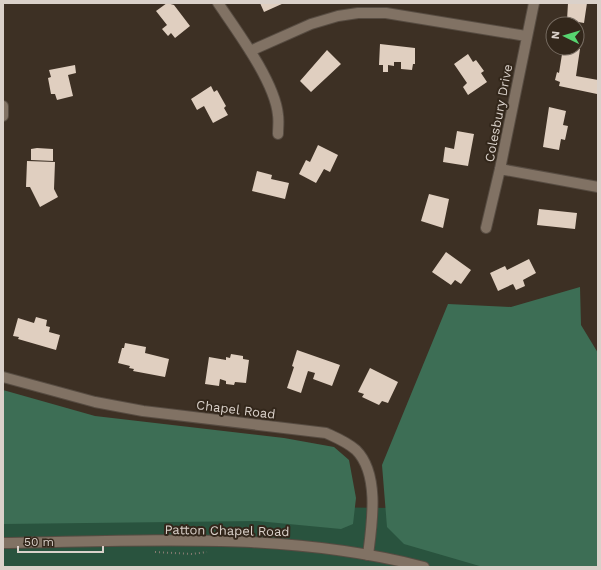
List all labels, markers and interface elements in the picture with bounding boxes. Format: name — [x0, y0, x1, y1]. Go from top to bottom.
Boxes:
north arrow — [545, 16, 585, 56]
text: N — [549, 31, 562, 40]
street label: Colesbury Drive — [482, 63, 515, 163]
street label: Chapel Road — [195, 397, 276, 422]
street label: Patton Chapel Road — [164, 522, 290, 539]
scale bar — [18, 528, 103, 554]
text: 50 m — [24, 535, 54, 549]

